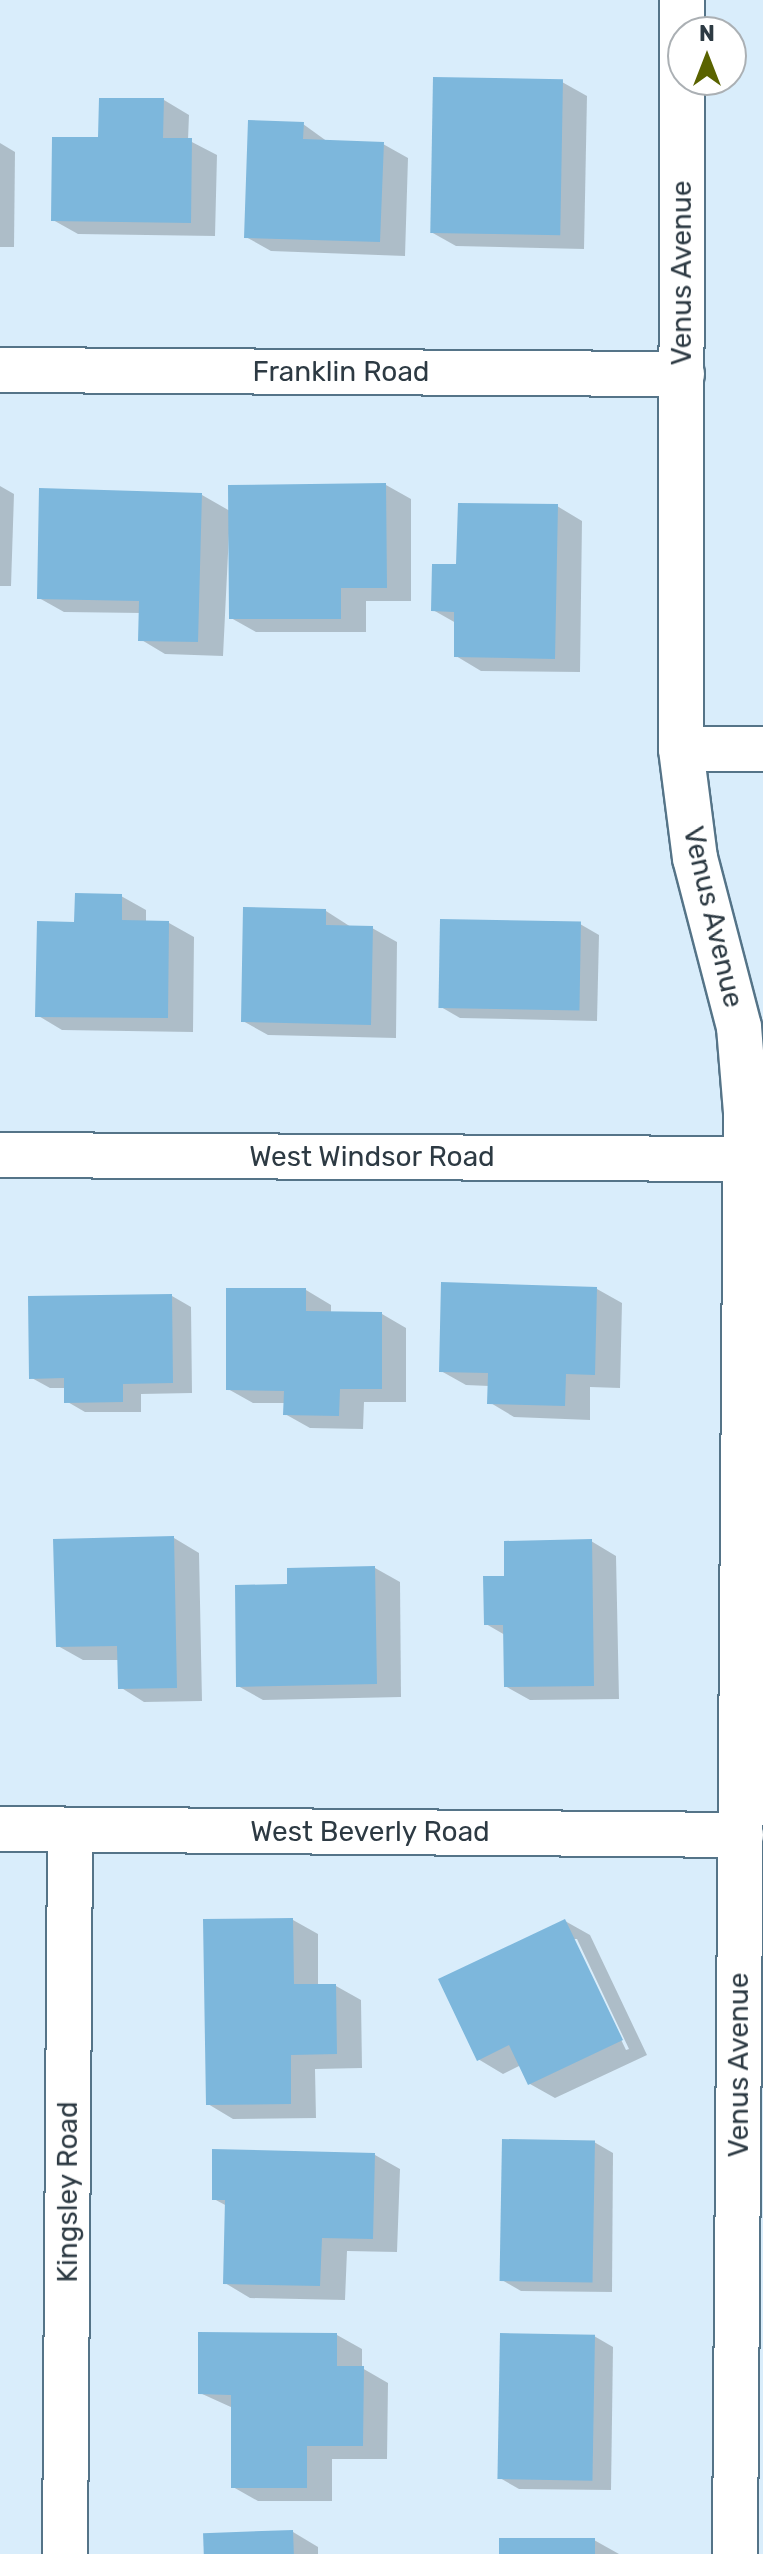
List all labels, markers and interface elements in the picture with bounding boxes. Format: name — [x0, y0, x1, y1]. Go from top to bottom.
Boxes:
north arrow — [667, 16, 747, 96]
text: N — [699, 20, 715, 47]
street label: Venus Avenue — [665, 180, 699, 366]
street label: Franklin Road — [252, 355, 430, 389]
street label: Venus Avenue — [676, 823, 750, 1011]
street label: West Windsor Road — [249, 1140, 495, 1174]
street label: West Beverly Road — [250, 1815, 490, 1849]
street label: Venus Avenue — [722, 1972, 756, 2158]
street label: Kingsley Road — [51, 2101, 85, 2283]

